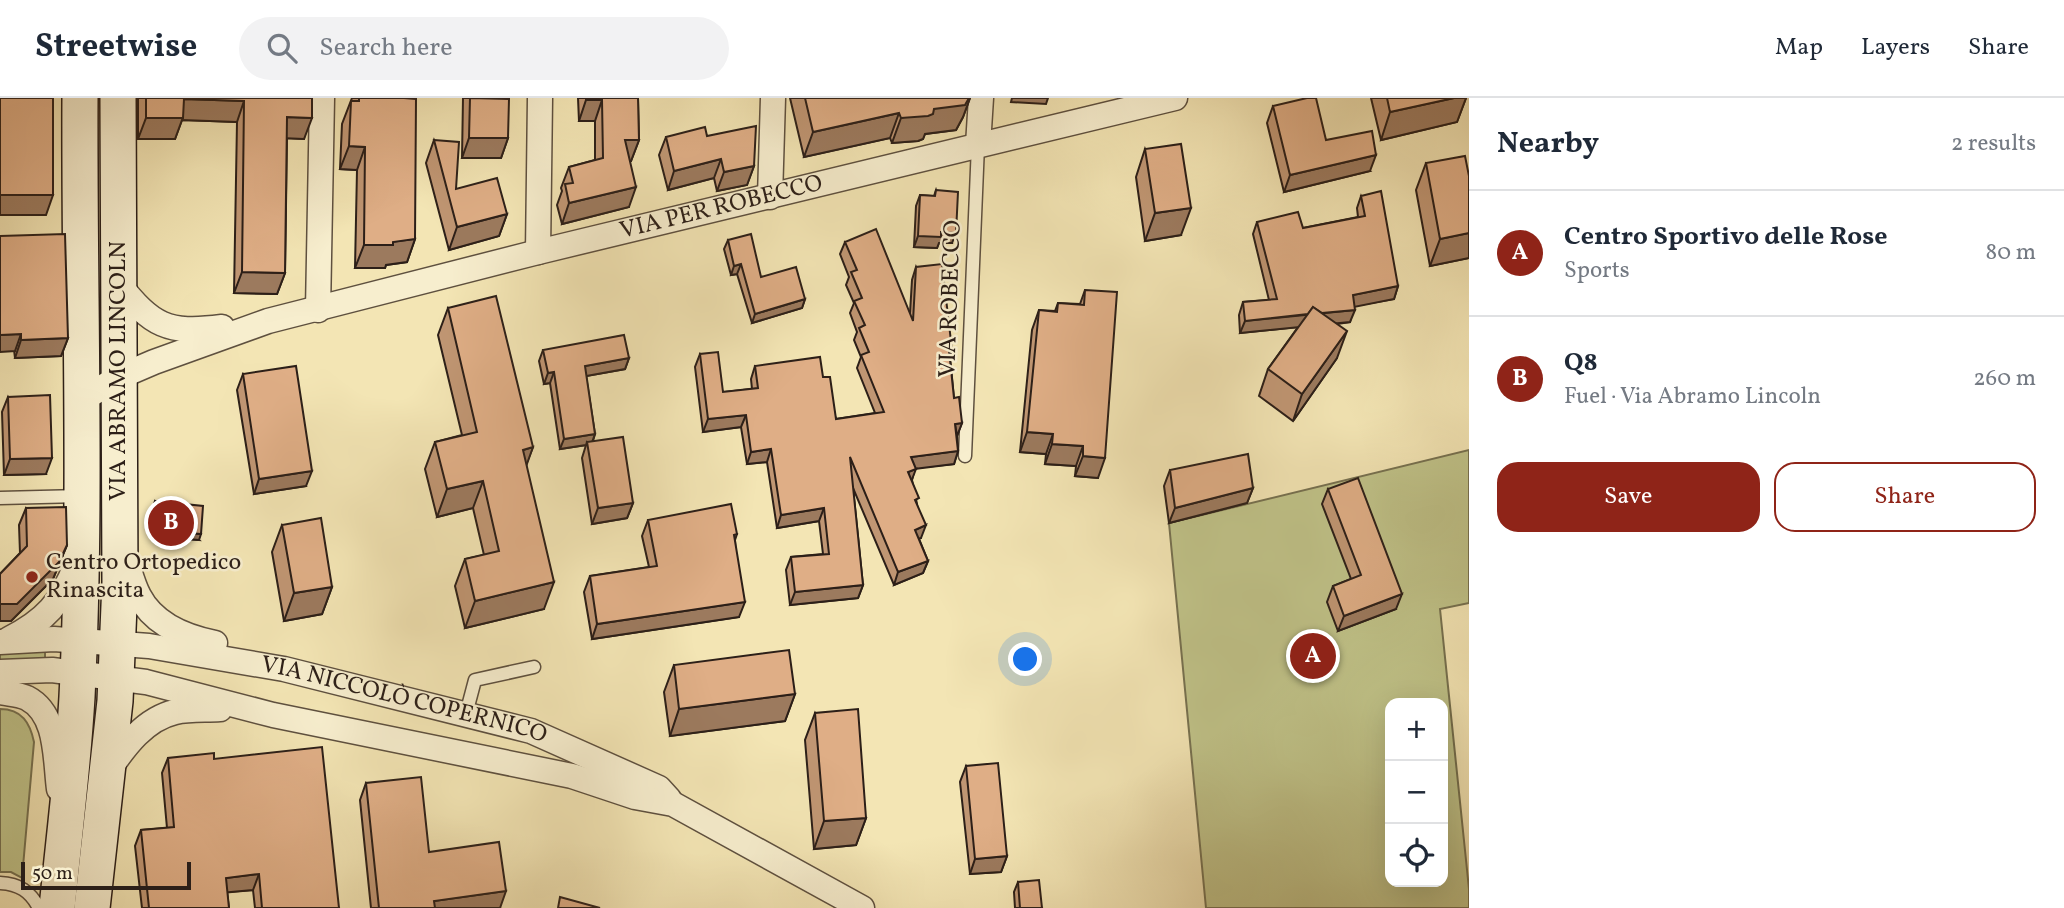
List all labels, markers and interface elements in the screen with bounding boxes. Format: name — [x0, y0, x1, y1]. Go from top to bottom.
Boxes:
search box — [239, 17, 729, 80]
text: Streetwise — [35, 25, 197, 71]
icon: search — [263, 29, 301, 67]
text: Search here — [319, 30, 453, 66]
text: Map — [1775, 31, 1823, 65]
text: Layers — [1861, 31, 1930, 65]
text: Share — [1968, 31, 2029, 65]
text: Nearby — [1497, 123, 1599, 165]
text: 2 results — [1951, 128, 2036, 160]
street label: VIA PER ROBECCO — [616, 167, 826, 249]
street label: VIA ROBECCO — [931, 219, 971, 379]
text: Centro Sportivo delle Rose — [1564, 219, 1887, 255]
text: A — [1512, 237, 1528, 269]
text: 80 m — [1986, 237, 2036, 269]
street label: VIA ABRAMO LINCOLN — [102, 241, 136, 501]
text: Sports — [1564, 255, 1630, 287]
text: Q8 — [1564, 345, 1598, 381]
text: B — [1512, 363, 1528, 395]
text: 260 m — [1973, 363, 2036, 395]
text: Fuel · Via Abramo Lincoln — [1564, 381, 1821, 413]
button: Save — [1497, 462, 1760, 532]
button: Share — [1774, 462, 2036, 532]
pin: B — [148, 497, 194, 549]
place label: Centro Ortopedico Rinascita — [46, 546, 241, 608]
marker: Centro Ortopedico Rinascita — [24, 569, 40, 585]
pin: A — [1290, 630, 1336, 682]
your location — [1008, 642, 1042, 676]
street label: VIA NICCOLÒ COPERNICO — [258, 648, 552, 753]
map controls — [1385, 698, 1448, 887]
button: + — [1385, 698, 1448, 761]
button: − — [1385, 761, 1448, 824]
button: locate — [1385, 824, 1448, 887]
scale bar — [21, 859, 191, 891]
text: 50 m — [32, 861, 73, 887]

